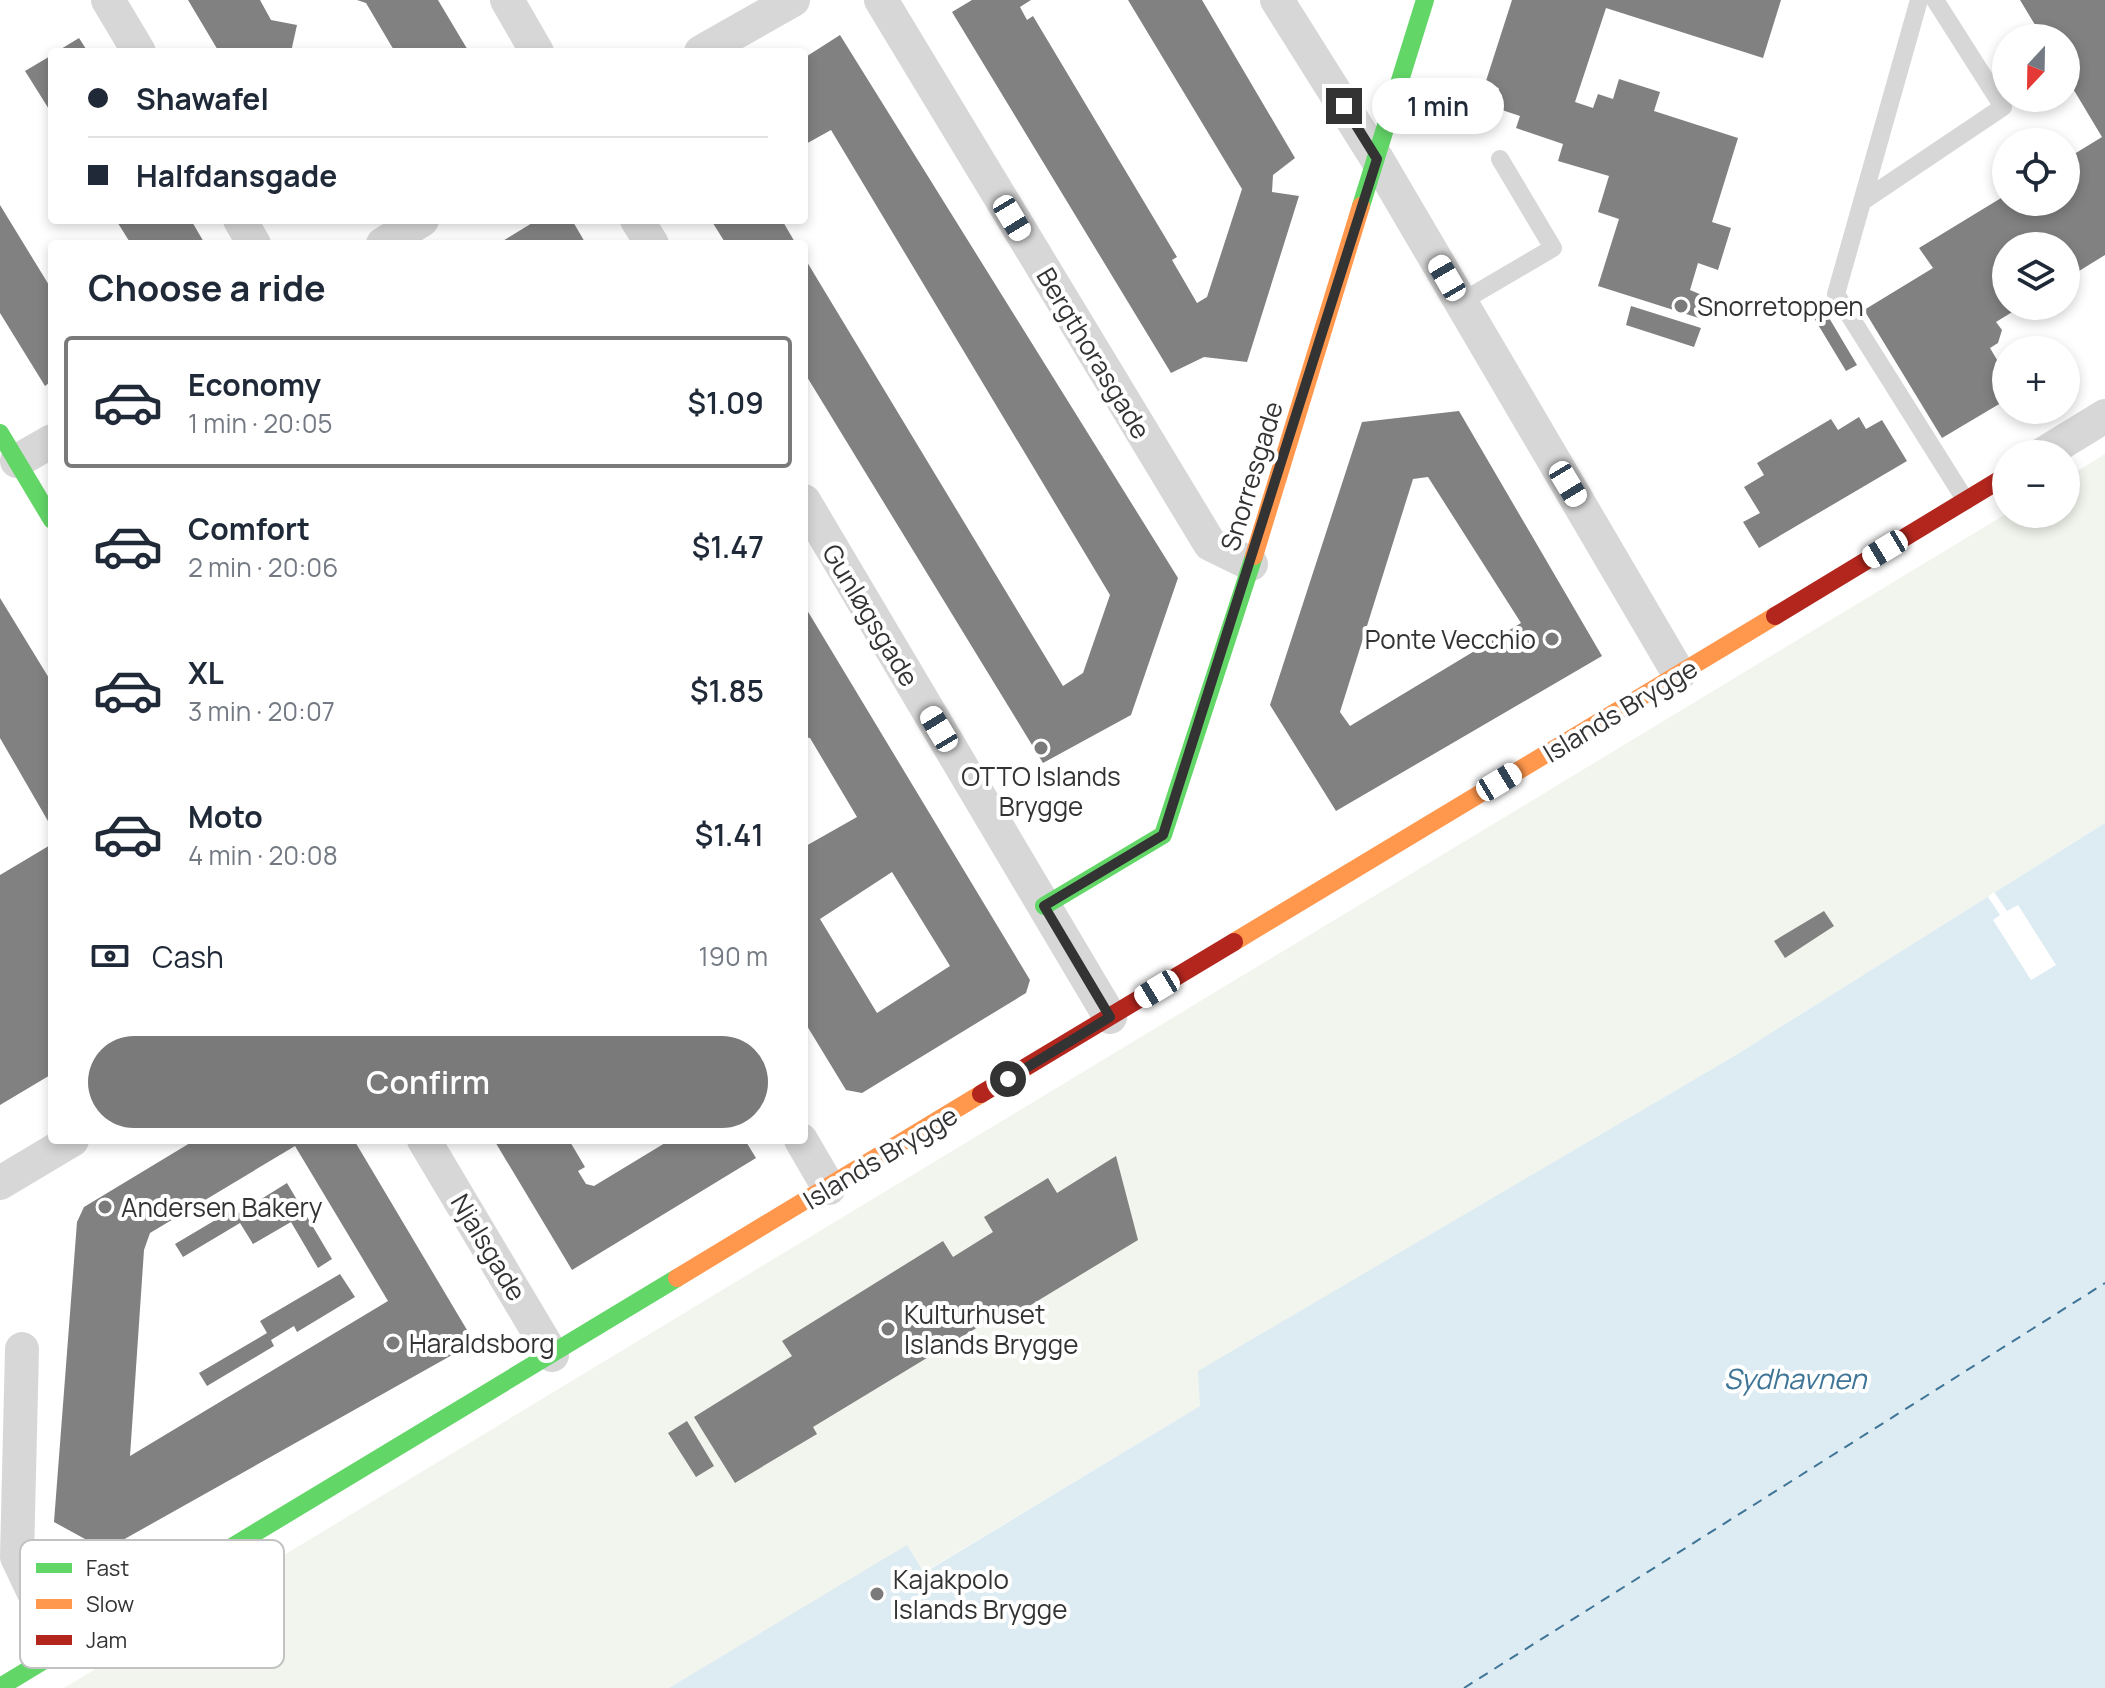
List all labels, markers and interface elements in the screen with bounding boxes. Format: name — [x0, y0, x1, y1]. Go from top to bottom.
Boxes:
north arrow — [1992, 24, 2080, 112]
map controls — [1992, 24, 2080, 528]
text: Shawafel — [136, 78, 269, 119]
callout: 1 min — [1372, 78, 1504, 134]
route end — [1326, 88, 1362, 124]
text: 1 min — [1407, 88, 1469, 124]
button: locate — [1992, 128, 2080, 216]
text: Halfdansgade — [136, 155, 337, 196]
car — [989, 191, 1035, 245]
button: layers — [1992, 232, 2080, 320]
car — [1425, 251, 1469, 305]
street label: Bergthorasgade — [1029, 261, 1159, 445]
text: Choose a ride — [88, 263, 326, 312]
place label: Snorretoppen — [1697, 288, 1864, 324]
marker: Snorretoppen — [1672, 297, 1690, 315]
button: + — [1992, 336, 2080, 424]
text: Economy — [188, 364, 321, 405]
icon: car — [92, 366, 164, 438]
text: $1.09 — [688, 382, 764, 423]
street label: Snorresgade — [1211, 397, 1291, 555]
text: 1 min · 20:05 — [188, 405, 333, 441]
button: − — [1992, 440, 2080, 528]
car — [1545, 457, 1591, 511]
text: Comfort — [188, 508, 310, 549]
icon: car — [92, 510, 164, 582]
text: $1.47 — [692, 526, 764, 567]
car — [1858, 526, 1912, 572]
street label: Gunløgsgade — [814, 537, 928, 693]
text: 2 min · 20:06 — [188, 549, 338, 585]
place label: Ponte Vecchio — [1365, 621, 1536, 657]
marker: Ponte Vecchio — [1543, 630, 1561, 648]
street label: Islands Brygge — [1536, 650, 1704, 770]
text: XL — [188, 652, 224, 693]
icon: car — [92, 654, 164, 726]
text: $1.85 — [690, 670, 764, 711]
text: 3 min · 20:07 — [188, 693, 335, 729]
car — [916, 702, 962, 756]
marker: OTTO Islands Brygge — [1032, 739, 1050, 757]
place label: OTTO Islands Brygge — [961, 758, 1121, 824]
car — [1472, 759, 1526, 805]
text: Moto — [188, 796, 263, 837]
icon: car — [92, 798, 164, 870]
text: $1.41 — [695, 814, 764, 855]
text: 4 min · 20:08 — [188, 837, 338, 873]
icon: cash — [88, 934, 132, 978]
text: Cash — [152, 936, 224, 977]
text: 190 m — [699, 938, 768, 974]
car — [1130, 966, 1184, 1012]
button: Confirm — [88, 1036, 768, 1128]
route start — [990, 1061, 1026, 1097]
street label: Islands Brygge — [796, 1097, 964, 1217]
street label: Njalsgade — [443, 1187, 535, 1307]
place label: Andersen Bakery — [121, 1189, 323, 1225]
marker: Andersen Bakery — [96, 1198, 114, 1216]
place label: Kulturhuset Islands Brygge — [904, 1296, 1078, 1362]
marker: Kulturhuset Islands Brygge — [879, 1320, 897, 1338]
place label: Haraldsborg — [409, 1325, 555, 1361]
marker: Haraldsborg — [384, 1334, 402, 1352]
water label: Sydhavnen — [1724, 1359, 1868, 1397]
legend — [20, 1540, 284, 1668]
text: Fast — [86, 1553, 129, 1583]
place label: Kajakpolo Islands Brygge — [893, 1561, 1067, 1627]
marker: Kajakpolo Islands Brygge — [868, 1585, 886, 1603]
text: Slow — [86, 1589, 134, 1619]
text: Jam — [86, 1625, 127, 1655]

